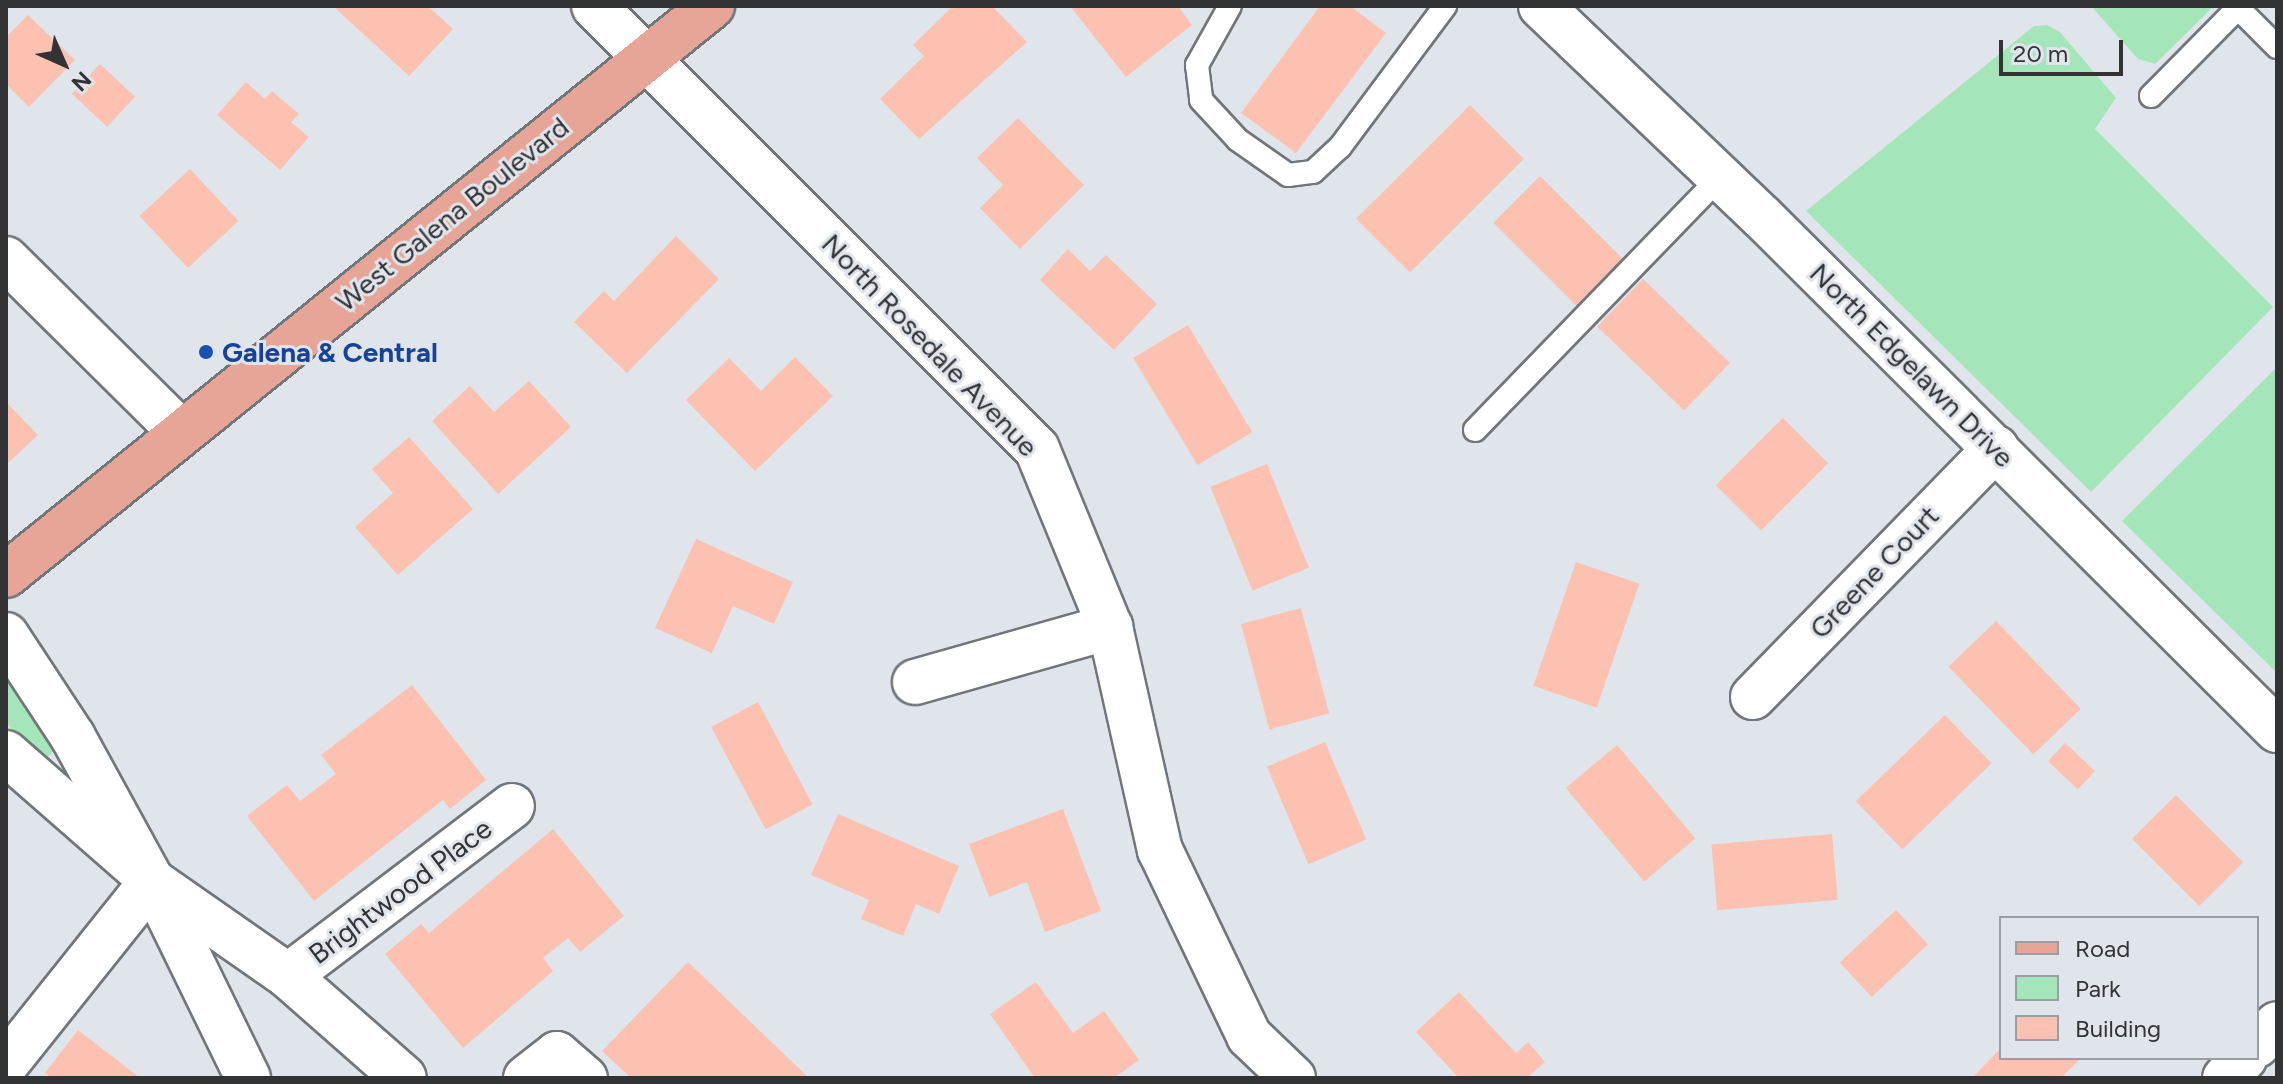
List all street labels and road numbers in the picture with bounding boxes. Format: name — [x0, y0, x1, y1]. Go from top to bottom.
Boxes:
street label: West Galena Boulevard — [329, 110, 575, 318]
street label: North Rosedale Avenue — [815, 227, 1045, 463]
street label: North Edgelawn Drive — [1803, 256, 2021, 474]
street label: Greene Court — [1802, 499, 1946, 645]
street label: Brightwood Place — [302, 811, 498, 971]

